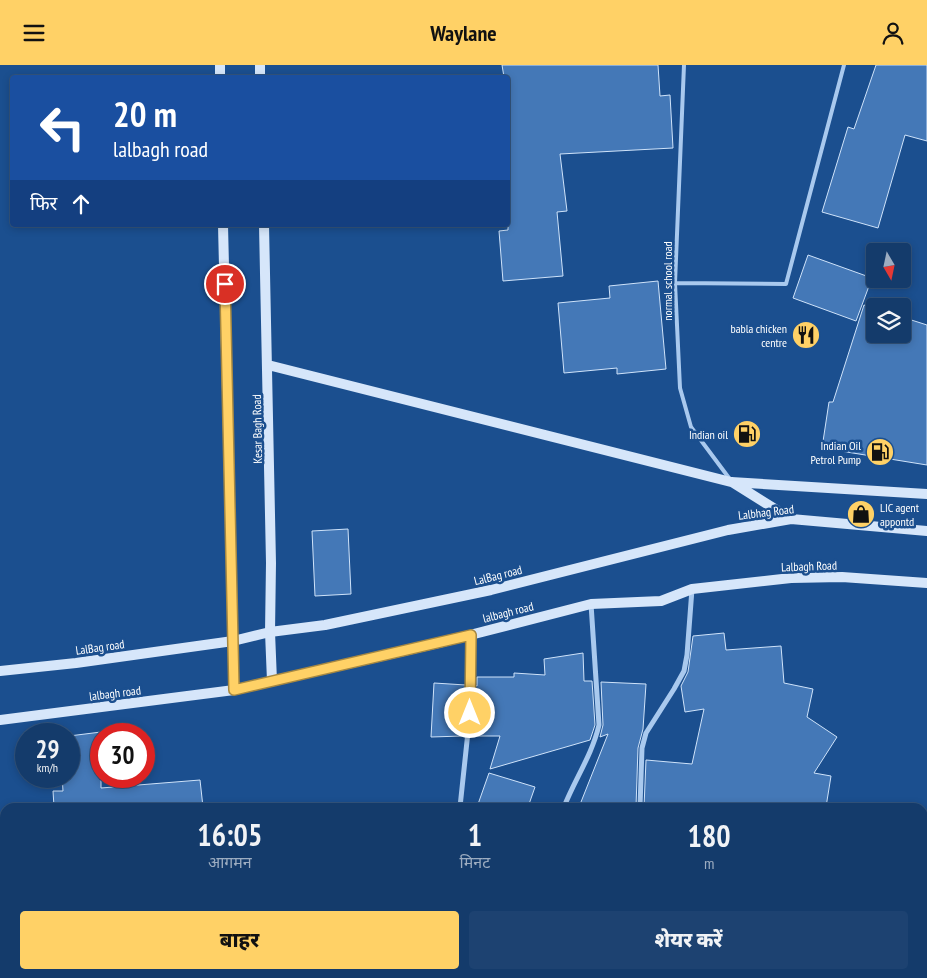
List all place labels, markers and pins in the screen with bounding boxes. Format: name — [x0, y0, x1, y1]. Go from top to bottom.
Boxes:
pin — [204, 263, 246, 305]
restaurant icon: babla chicken centre — [791, 320, 821, 350]
place label: babla chicken centre — [730, 321, 787, 350]
fuel station icon: Indian oil — [732, 419, 762, 449]
place label: Indian oil — [689, 427, 728, 442]
fuel station icon: Indian Oil Petrol Pump — [865, 437, 895, 467]
place label: Indian Oil Petrol Pump — [811, 438, 861, 467]
shop icon: LIC agent appontd — [846, 499, 876, 529]
place label: LIC agent appontd — [880, 500, 920, 529]

